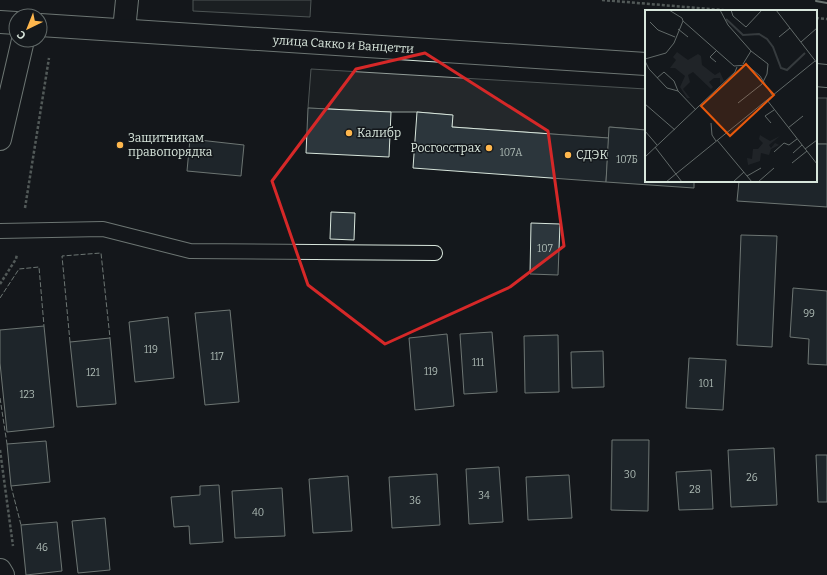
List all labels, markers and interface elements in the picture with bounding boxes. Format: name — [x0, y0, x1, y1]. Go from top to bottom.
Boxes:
north arrow — [8, 8, 48, 48]
inset map — [645, 10, 817, 182]
text: С — [15, 28, 28, 42]
street label: улица Сакко и Ванцетти — [271, 33, 414, 56]
place label: Калибр — [357, 126, 401, 140]
marker: Калибр — [344, 128, 354, 138]
place label: Защитникам правопорядка — [128, 131, 213, 159]
marker: Защитникам правопорядка — [115, 140, 125, 150]
place label: Росгосстрах — [410, 141, 481, 155]
marker: Росгосстрах — [484, 143, 494, 153]
house number: 107А — [500, 147, 523, 159]
place label: СДЭК — [576, 148, 608, 162]
marker: СДЭК — [563, 150, 573, 160]
house number: 107Б — [616, 154, 638, 166]
house number: 107 — [537, 243, 553, 255]
house number: 99 — [803, 308, 815, 320]
house number: 119 — [144, 344, 158, 356]
house number: 117 — [210, 351, 224, 363]
house number: 111 — [472, 357, 484, 369]
house number: 119 — [424, 366, 438, 378]
house number: 121 — [86, 367, 100, 379]
house number: 101 — [699, 378, 713, 390]
house number: 123 — [19, 389, 35, 401]
house number: 30 — [624, 469, 636, 481]
house number: 26 — [746, 472, 758, 484]
house number: 28 — [689, 484, 701, 496]
house number: 34 — [478, 490, 490, 502]
house number: 36 — [409, 495, 421, 507]
house number: 40 — [252, 507, 264, 519]
house number: 46 — [36, 542, 48, 554]

